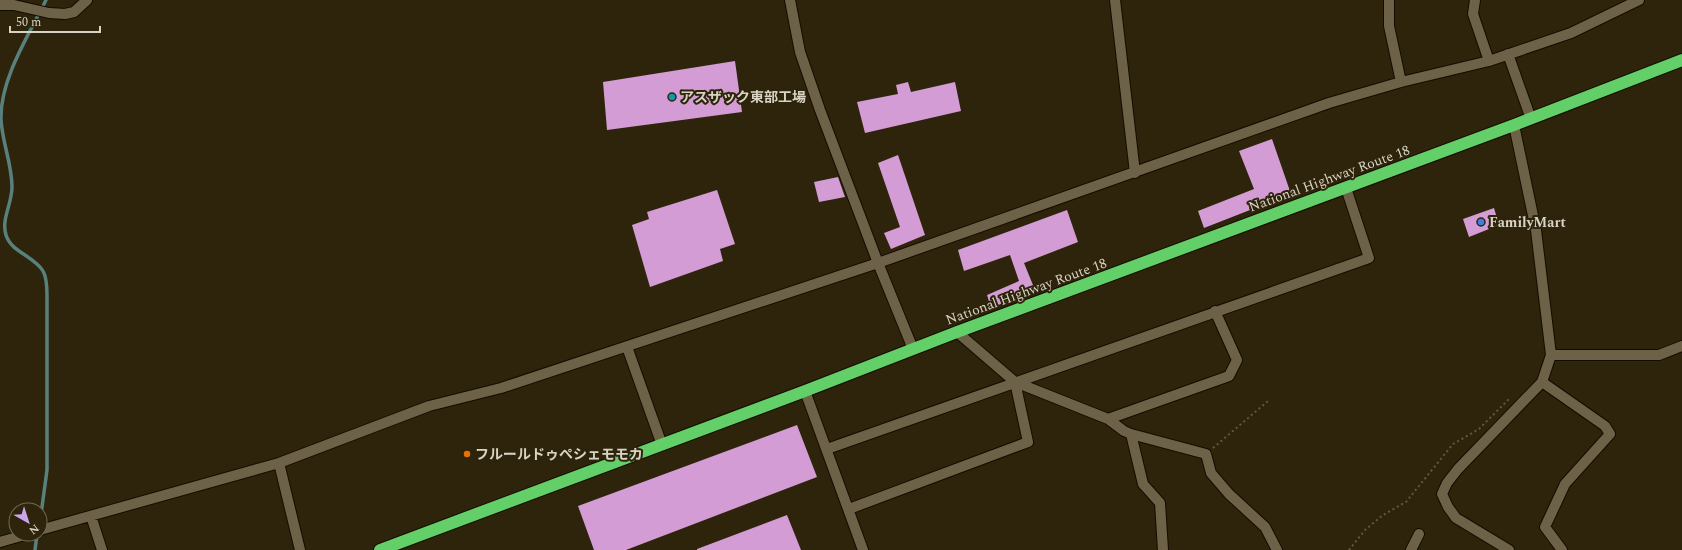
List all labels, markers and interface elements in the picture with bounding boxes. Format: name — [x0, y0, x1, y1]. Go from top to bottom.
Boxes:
scale bar — [10, 8, 100, 34]
text: 50 m — [16, 13, 41, 32]
place label: アスザック東部工場 — [680, 87, 806, 108]
marker: アスザック東部工場 — [667, 92, 677, 102]
street label: National Highway Route 18 — [1246, 140, 1413, 217]
place label: FamilyMart — [1489, 212, 1566, 233]
marker: FamilyMart — [1476, 217, 1486, 227]
street label: National Highway Route 18 — [943, 253, 1110, 330]
place label: フルールドゥぺシェモモカ — [475, 444, 643, 465]
marker: フルールドゥぺシェモモカ — [462, 449, 472, 459]
north arrow — [8, 502, 48, 542]
text: N — [25, 520, 43, 539]

